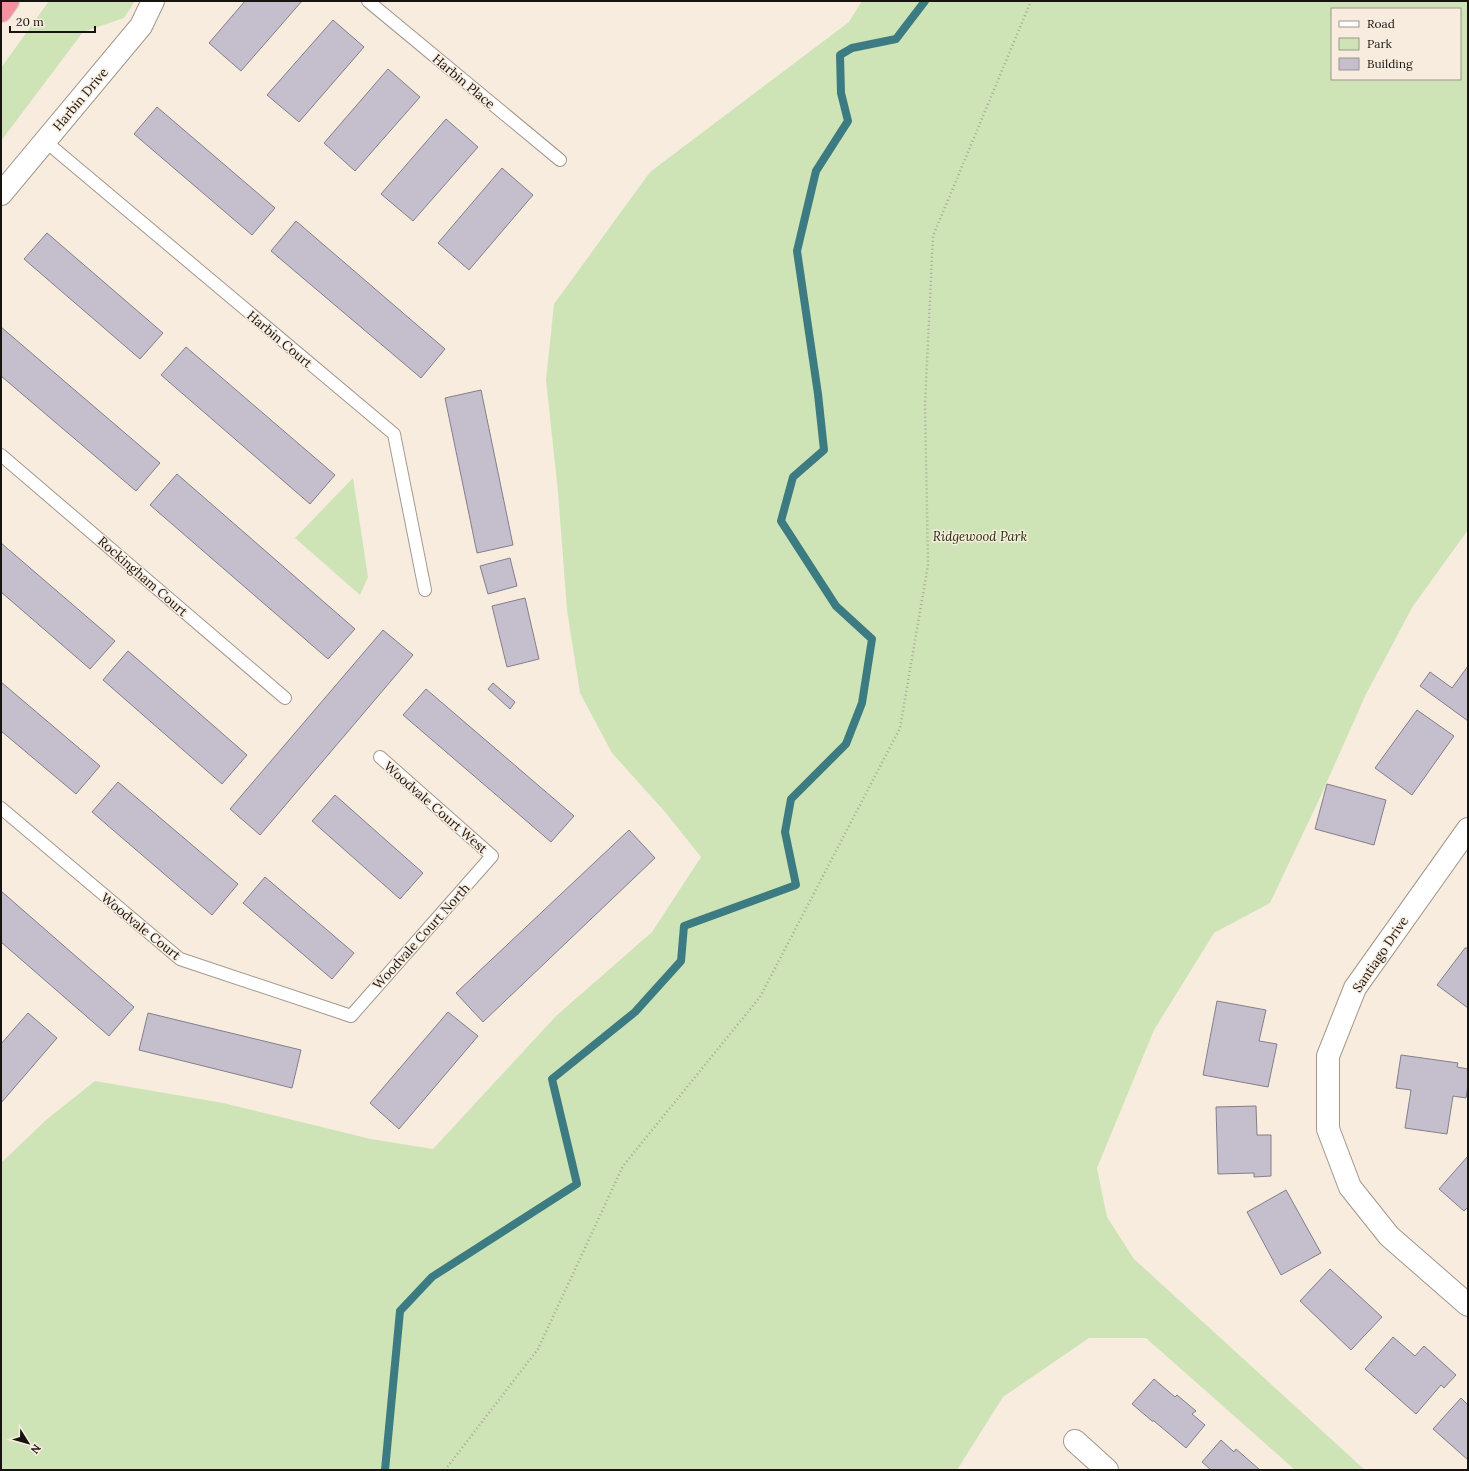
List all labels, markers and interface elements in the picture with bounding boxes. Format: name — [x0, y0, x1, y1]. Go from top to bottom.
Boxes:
scale bar — [10, 8, 95, 34]
legend — [1331, 8, 1461, 80]
text: 20 m — [16, 14, 44, 29]
text: Road — [1367, 16, 1395, 31]
text: Park — [1367, 36, 1393, 51]
street label: Harbin Place — [429, 50, 499, 113]
text: Building — [1367, 56, 1413, 71]
street label: Harbin Drive — [49, 64, 112, 134]
street label: Harbin Court — [244, 307, 316, 372]
park label: Ridgewood Park — [933, 528, 1027, 545]
street label: Rockingham Court — [94, 533, 191, 620]
street label: Woodvale Court West — [380, 758, 491, 857]
street label: Woodvale Court North — [369, 880, 474, 993]
street label: Woodvale Court — [97, 889, 184, 964]
street label: Santiago Drive — [1349, 913, 1412, 995]
north arrow — [8, 1423, 48, 1463]
text: N — [28, 1441, 44, 1457]

